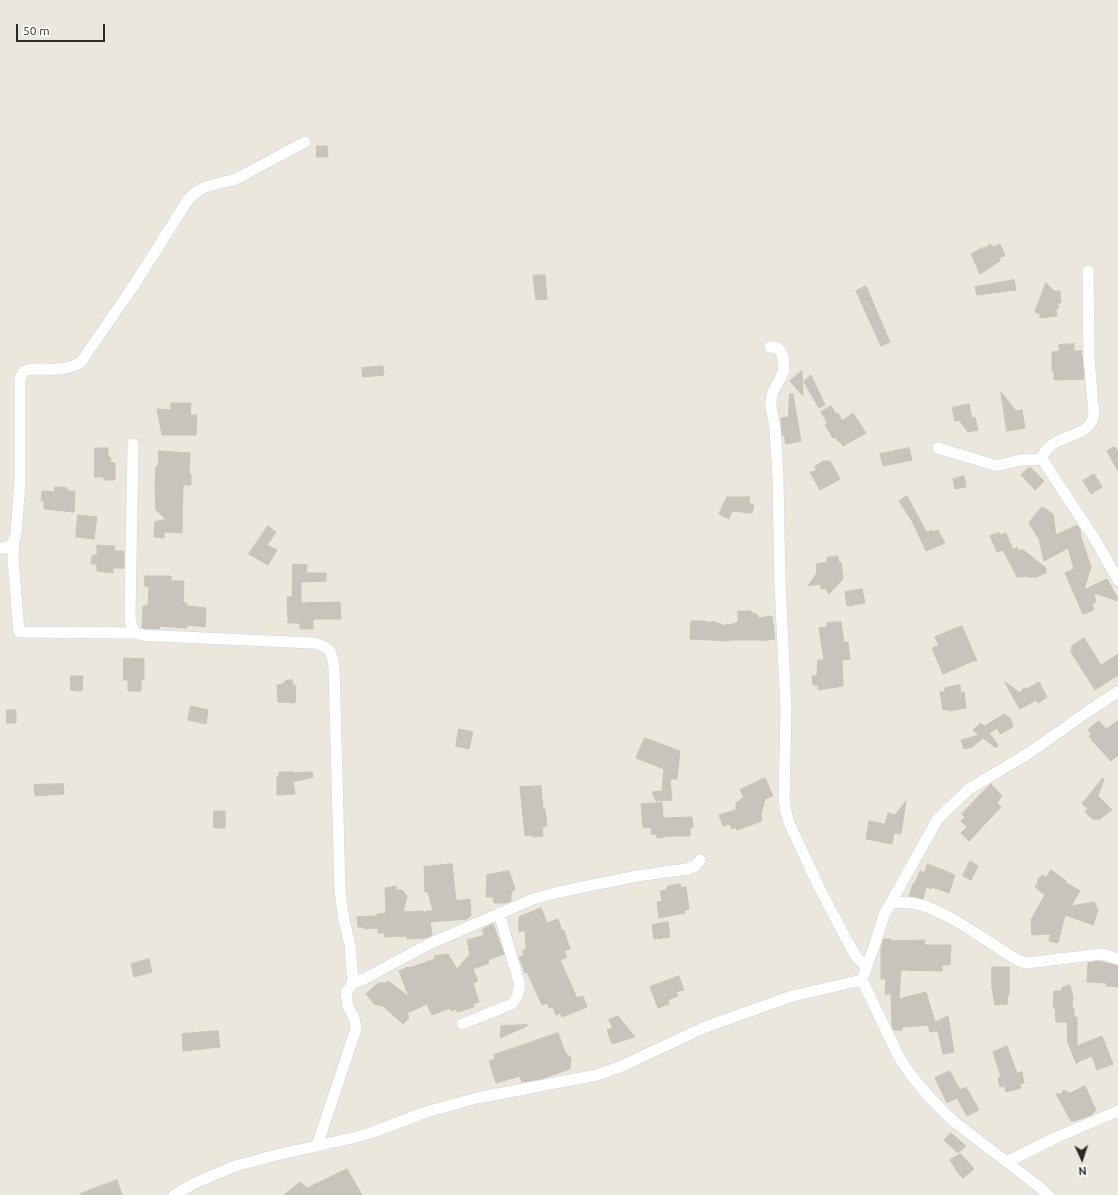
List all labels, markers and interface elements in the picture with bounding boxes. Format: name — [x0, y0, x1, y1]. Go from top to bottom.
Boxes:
scale bar — [18, 16, 107, 42]
text: 50 m — [23, 24, 50, 37]
north arrow — [1062, 1139, 1102, 1179]
text: N — [1078, 1165, 1087, 1177]

